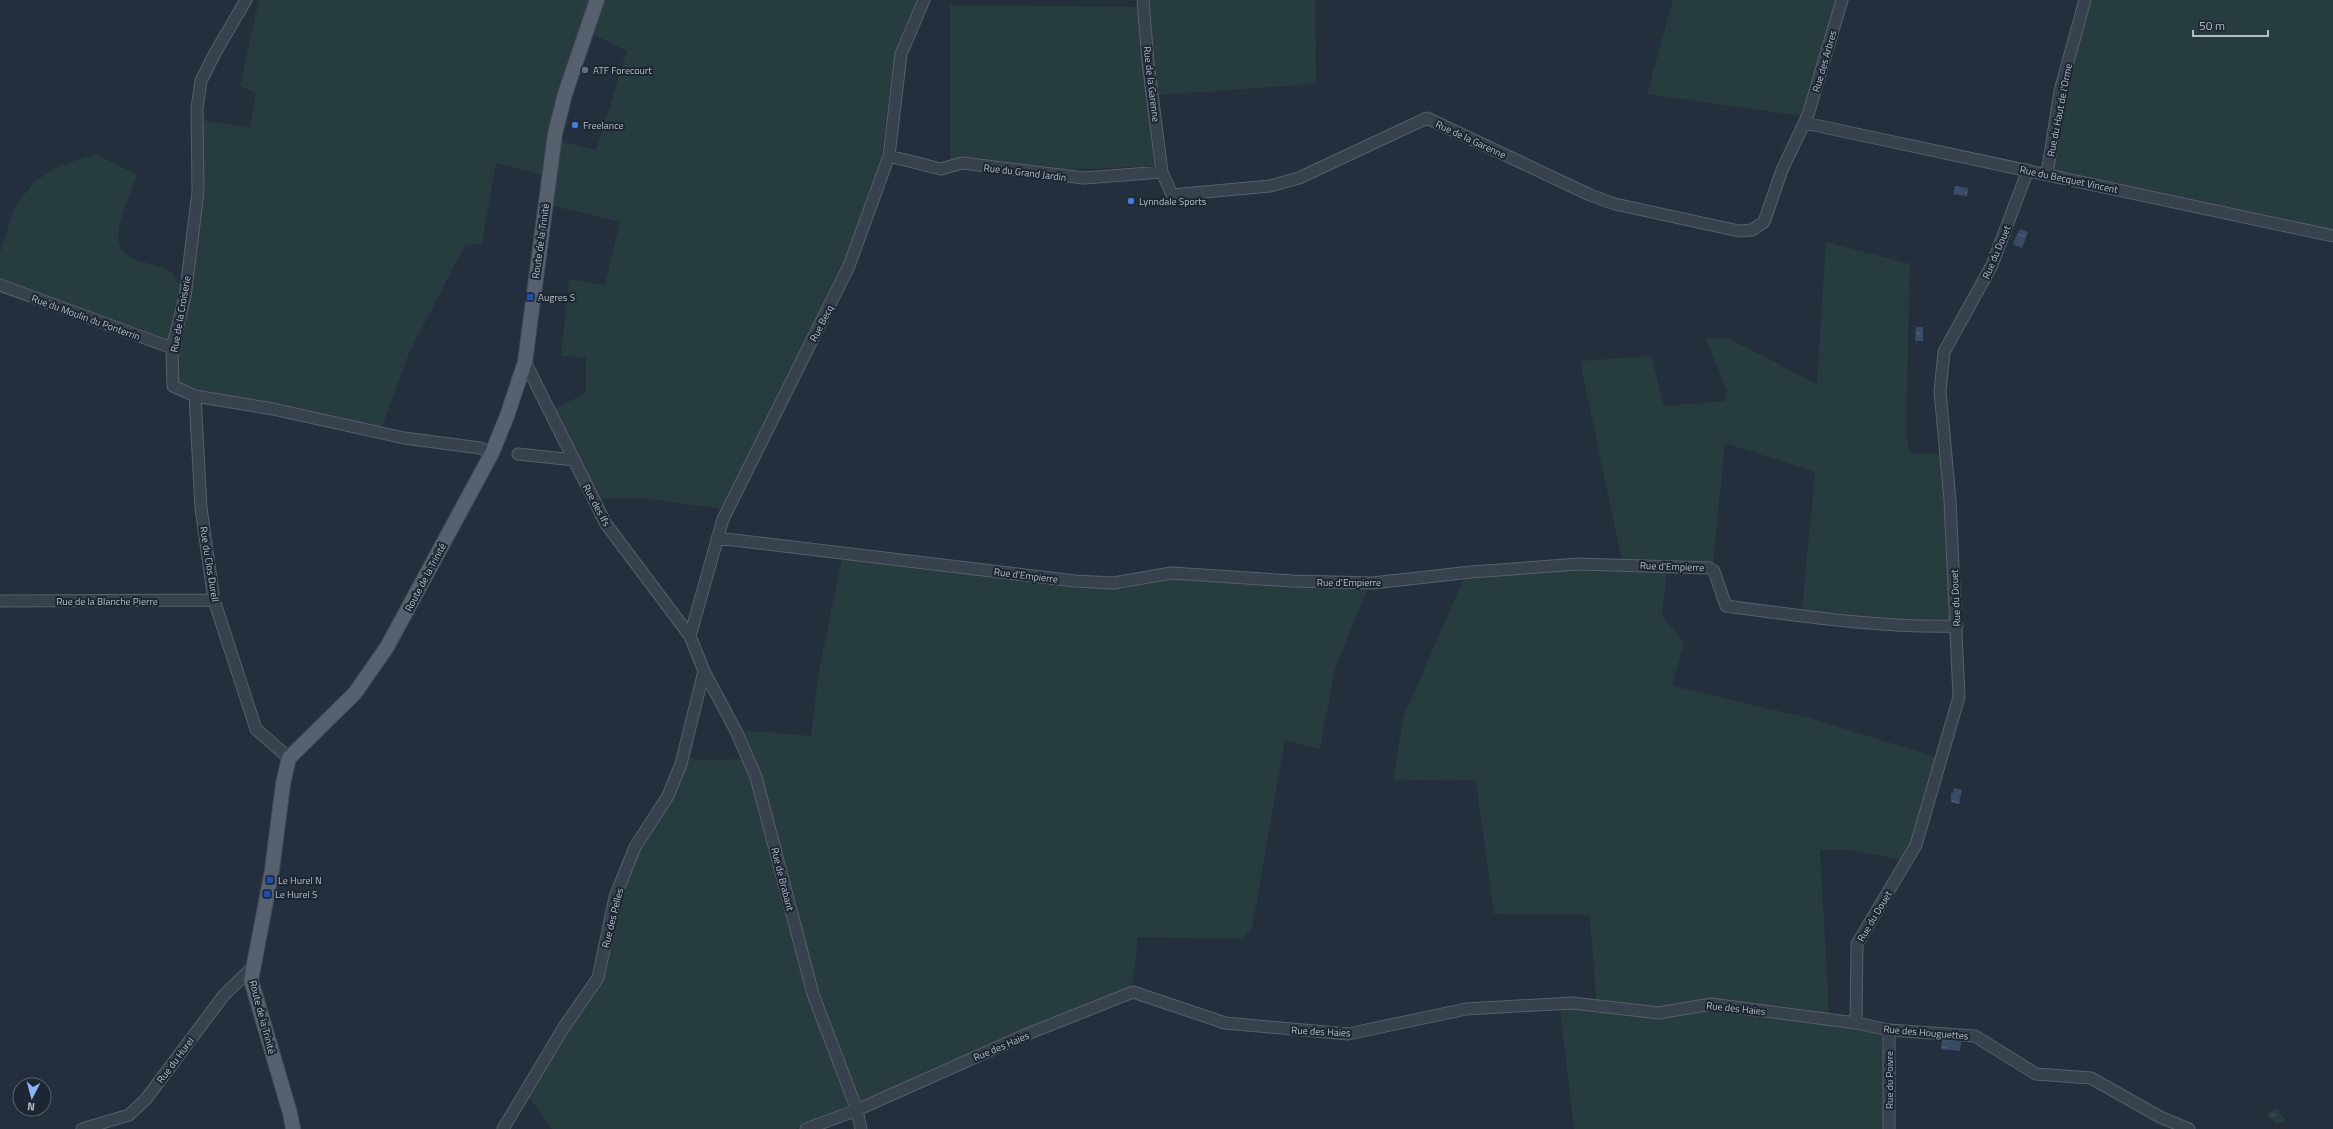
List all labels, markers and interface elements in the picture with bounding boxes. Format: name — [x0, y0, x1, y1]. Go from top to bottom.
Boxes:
scale bar — [2193, 12, 2268, 38]
text: 50 m — [2199, 16, 2225, 35]
street label: Rue des Arbres — [1809, 28, 1841, 94]
street label: Rue de la Garenne — [1139, 45, 1164, 123]
street label: Rue du Haut de l'Orme — [2043, 62, 2076, 158]
place label: ATF Forecourt — [593, 63, 652, 78]
marker: ATF Forecourt — [580, 65, 590, 75]
street label: Rue de la Garenne — [1433, 117, 1508, 162]
place label: Freelance — [583, 118, 624, 133]
marker: Freelance — [570, 120, 580, 130]
street label: Rue du Grand Jardin — [983, 160, 1067, 185]
street label: Rue du Becquet Vincent — [2018, 162, 2120, 197]
place label: Lynndale Sports — [1139, 194, 1207, 209]
marker: Lynndale Sports — [1126, 196, 1136, 206]
street label: Route de la Trinité — [528, 203, 553, 280]
street label: Rue du Douet — [1978, 223, 2015, 281]
street label: Rue de la Croiserie — [166, 275, 195, 353]
place label: Augres S — [538, 290, 575, 305]
street label: Rue du Moulin du Ponterrin — [29, 291, 142, 344]
marker: Augres S — [525, 292, 535, 302]
street label: Rue Becq — [806, 302, 837, 344]
street label: Rue des Ifs — [579, 481, 614, 529]
street label: Rue du Clos Durell — [196, 525, 223, 603]
street label: Route de la Trinité — [401, 540, 450, 614]
street label: Rue d'Empierre — [1640, 558, 1704, 575]
street label: Rue d'Empierre — [993, 564, 1059, 587]
street label: Rue du Douet — [1946, 569, 1964, 627]
street label: Rue d'Empierre — [1317, 575, 1381, 590]
street label: Rue de la Blanche Pierre — [56, 594, 158, 609]
street label: Rue de Brabant — [767, 846, 798, 913]
place label: Le Hurel N — [278, 873, 322, 888]
marker: Le Hurel N — [265, 875, 275, 885]
street label: Rue des Pelles — [598, 886, 627, 950]
place label: Le Hurel S — [275, 887, 317, 902]
street label: Rue du Douet — [1853, 888, 1896, 945]
marker: Le Hurel S — [262, 889, 272, 899]
street label: Route de la Trinité — [245, 979, 280, 1056]
street label: Rue des Haies — [1706, 998, 1767, 1019]
street label: Rue des Houguettes — [1883, 1021, 1969, 1044]
street label: Rue des Haies — [1291, 1022, 1351, 1041]
street label: Rue des Haies — [971, 1028, 1032, 1065]
street label: Rue du Hurel — [153, 1034, 198, 1086]
street label: Rue du Poivre — [1882, 1051, 1897, 1109]
north arrow — [12, 1077, 52, 1117]
text: N — [26, 1099, 36, 1115]

